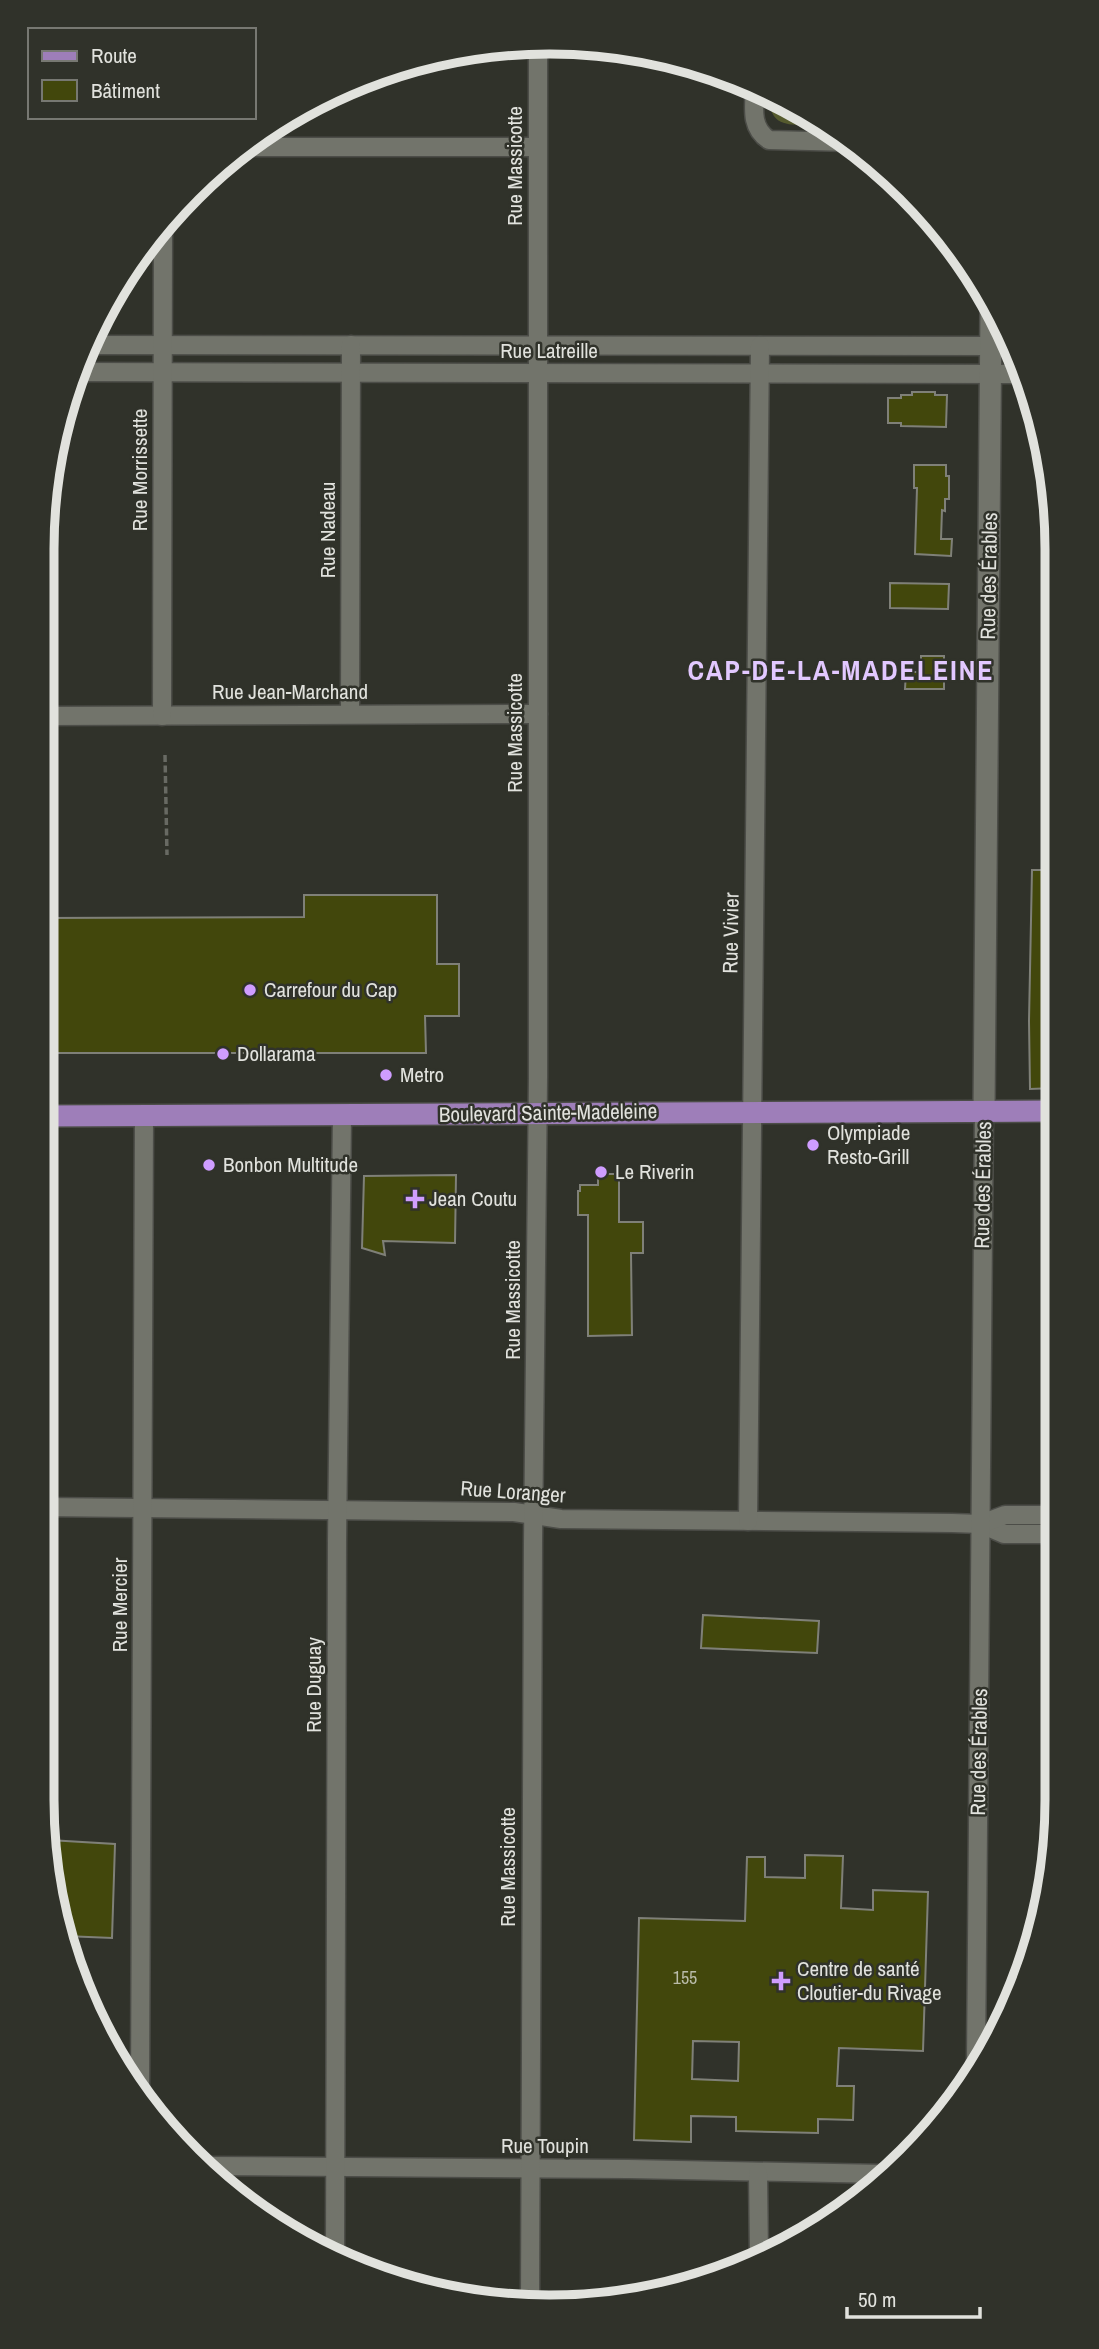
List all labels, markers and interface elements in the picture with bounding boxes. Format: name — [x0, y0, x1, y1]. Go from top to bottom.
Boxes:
legend — [28, 28, 256, 119]
text: Route — [91, 41, 137, 70]
text: Bâtiment — [91, 76, 160, 105]
street label: Rue Massicotte — [500, 106, 529, 226]
street label: Rue Latreille — [500, 336, 598, 365]
street label: Rue Morrissette — [125, 409, 154, 531]
street label: Rue Nadeau — [313, 482, 342, 578]
street label: Rue des Érables — [973, 512, 1004, 640]
district label: CAP-DE-LA-MADELEINE — [687, 651, 995, 689]
street label: Rue Massicotte — [500, 673, 529, 793]
street label: Rue Jean-Marchand — [212, 677, 368, 706]
street label: Rue Vivier — [715, 892, 746, 974]
place label: Carrefour du Cap — [264, 975, 397, 1004]
marker: Carrefour du Cap — [242, 982, 258, 998]
place label: Dollarama — [237, 1039, 316, 1068]
marker: Dollarama — [215, 1046, 231, 1062]
place label: Metro — [400, 1060, 444, 1089]
marker: Metro — [378, 1067, 394, 1083]
street label: Boulevard Sainte-Madeleine — [439, 1096, 657, 1129]
place label: Olympiade Resto-Grill — [827, 1118, 910, 1171]
street label: Rue des Érables — [967, 1121, 998, 1249]
marker: Olympiade Resto-Grill — [805, 1137, 821, 1153]
place label: Bonbon Multitude — [223, 1150, 358, 1179]
marker: Bonbon Multitude — [201, 1157, 217, 1173]
place label: Le Riverin — [615, 1157, 694, 1186]
marker: Le Riverin — [593, 1164, 609, 1180]
place label: Jean Coutu — [429, 1184, 517, 1213]
marker: Jean Coutu — [407, 1191, 423, 1207]
street label: Rue Massicotte — [498, 1240, 527, 1360]
street label: Rue Loranger — [460, 1473, 567, 1510]
street label: Rue Mercier — [105, 1557, 134, 1652]
street label: Rue Duguay — [299, 1637, 328, 1733]
street label: Rue des Érables — [963, 1688, 994, 1816]
street label: Rue Massicotte — [493, 1807, 522, 1927]
place label: Centre de santé Cloutier-du Rivage — [797, 1954, 942, 2007]
house number: 155 — [673, 1965, 697, 1990]
marker: Centre de santé Cloutier-du Rivage — [771, 1971, 791, 1991]
street label: Rue Toupin — [501, 2131, 589, 2160]
scale bar — [847, 2276, 980, 2320]
text: 50 m — [858, 2285, 896, 2314]

